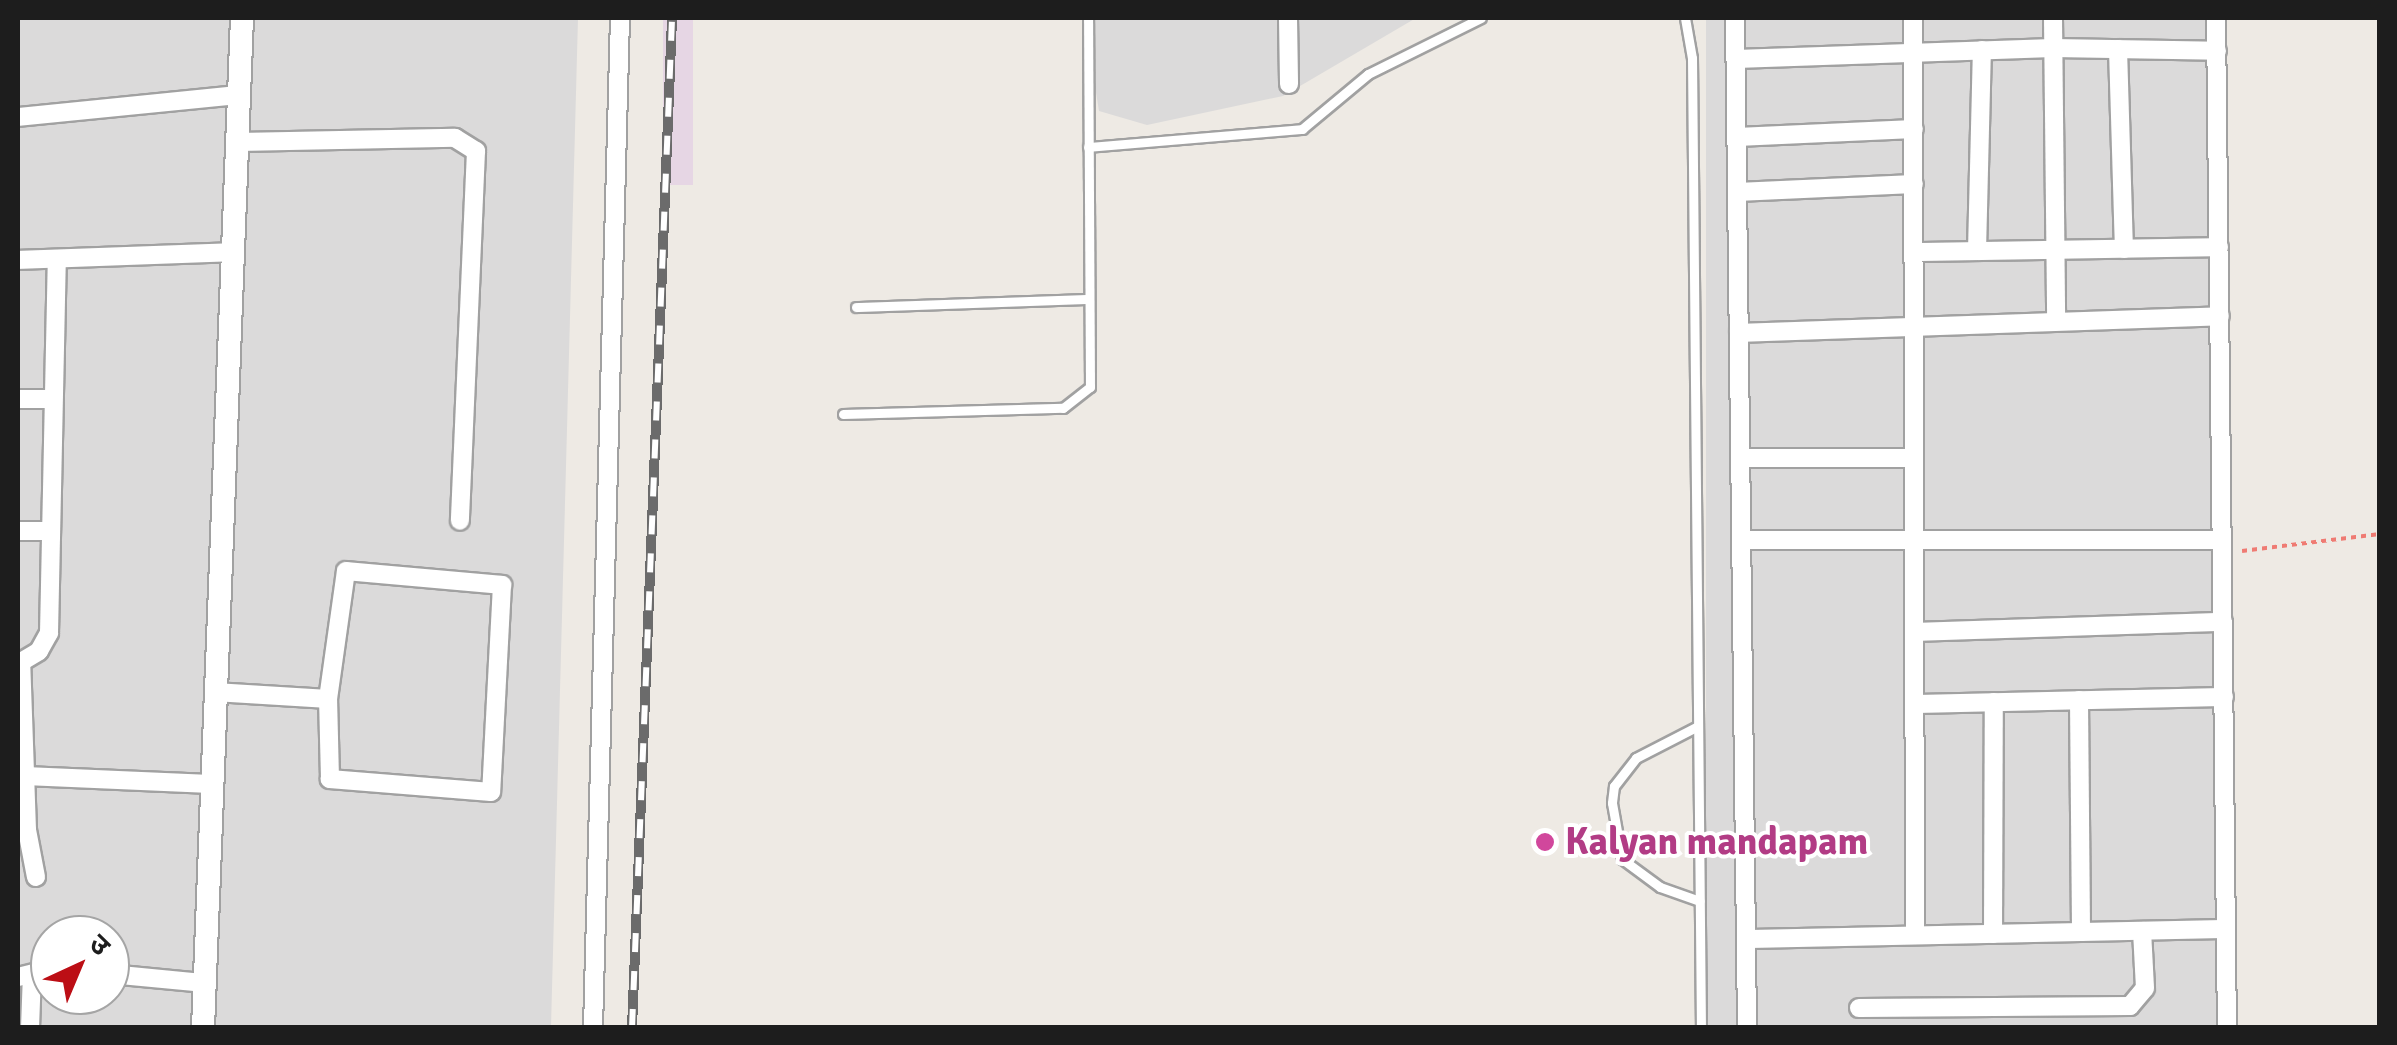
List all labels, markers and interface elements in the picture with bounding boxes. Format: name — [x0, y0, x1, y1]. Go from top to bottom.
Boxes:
place label: Kalyan mandapam — [1565, 819, 1868, 865]
marker: Kalyan mandapam — [1534, 831, 1556, 853]
north arrow — [30, 915, 130, 1015]
text: उ — [82, 927, 117, 963]

